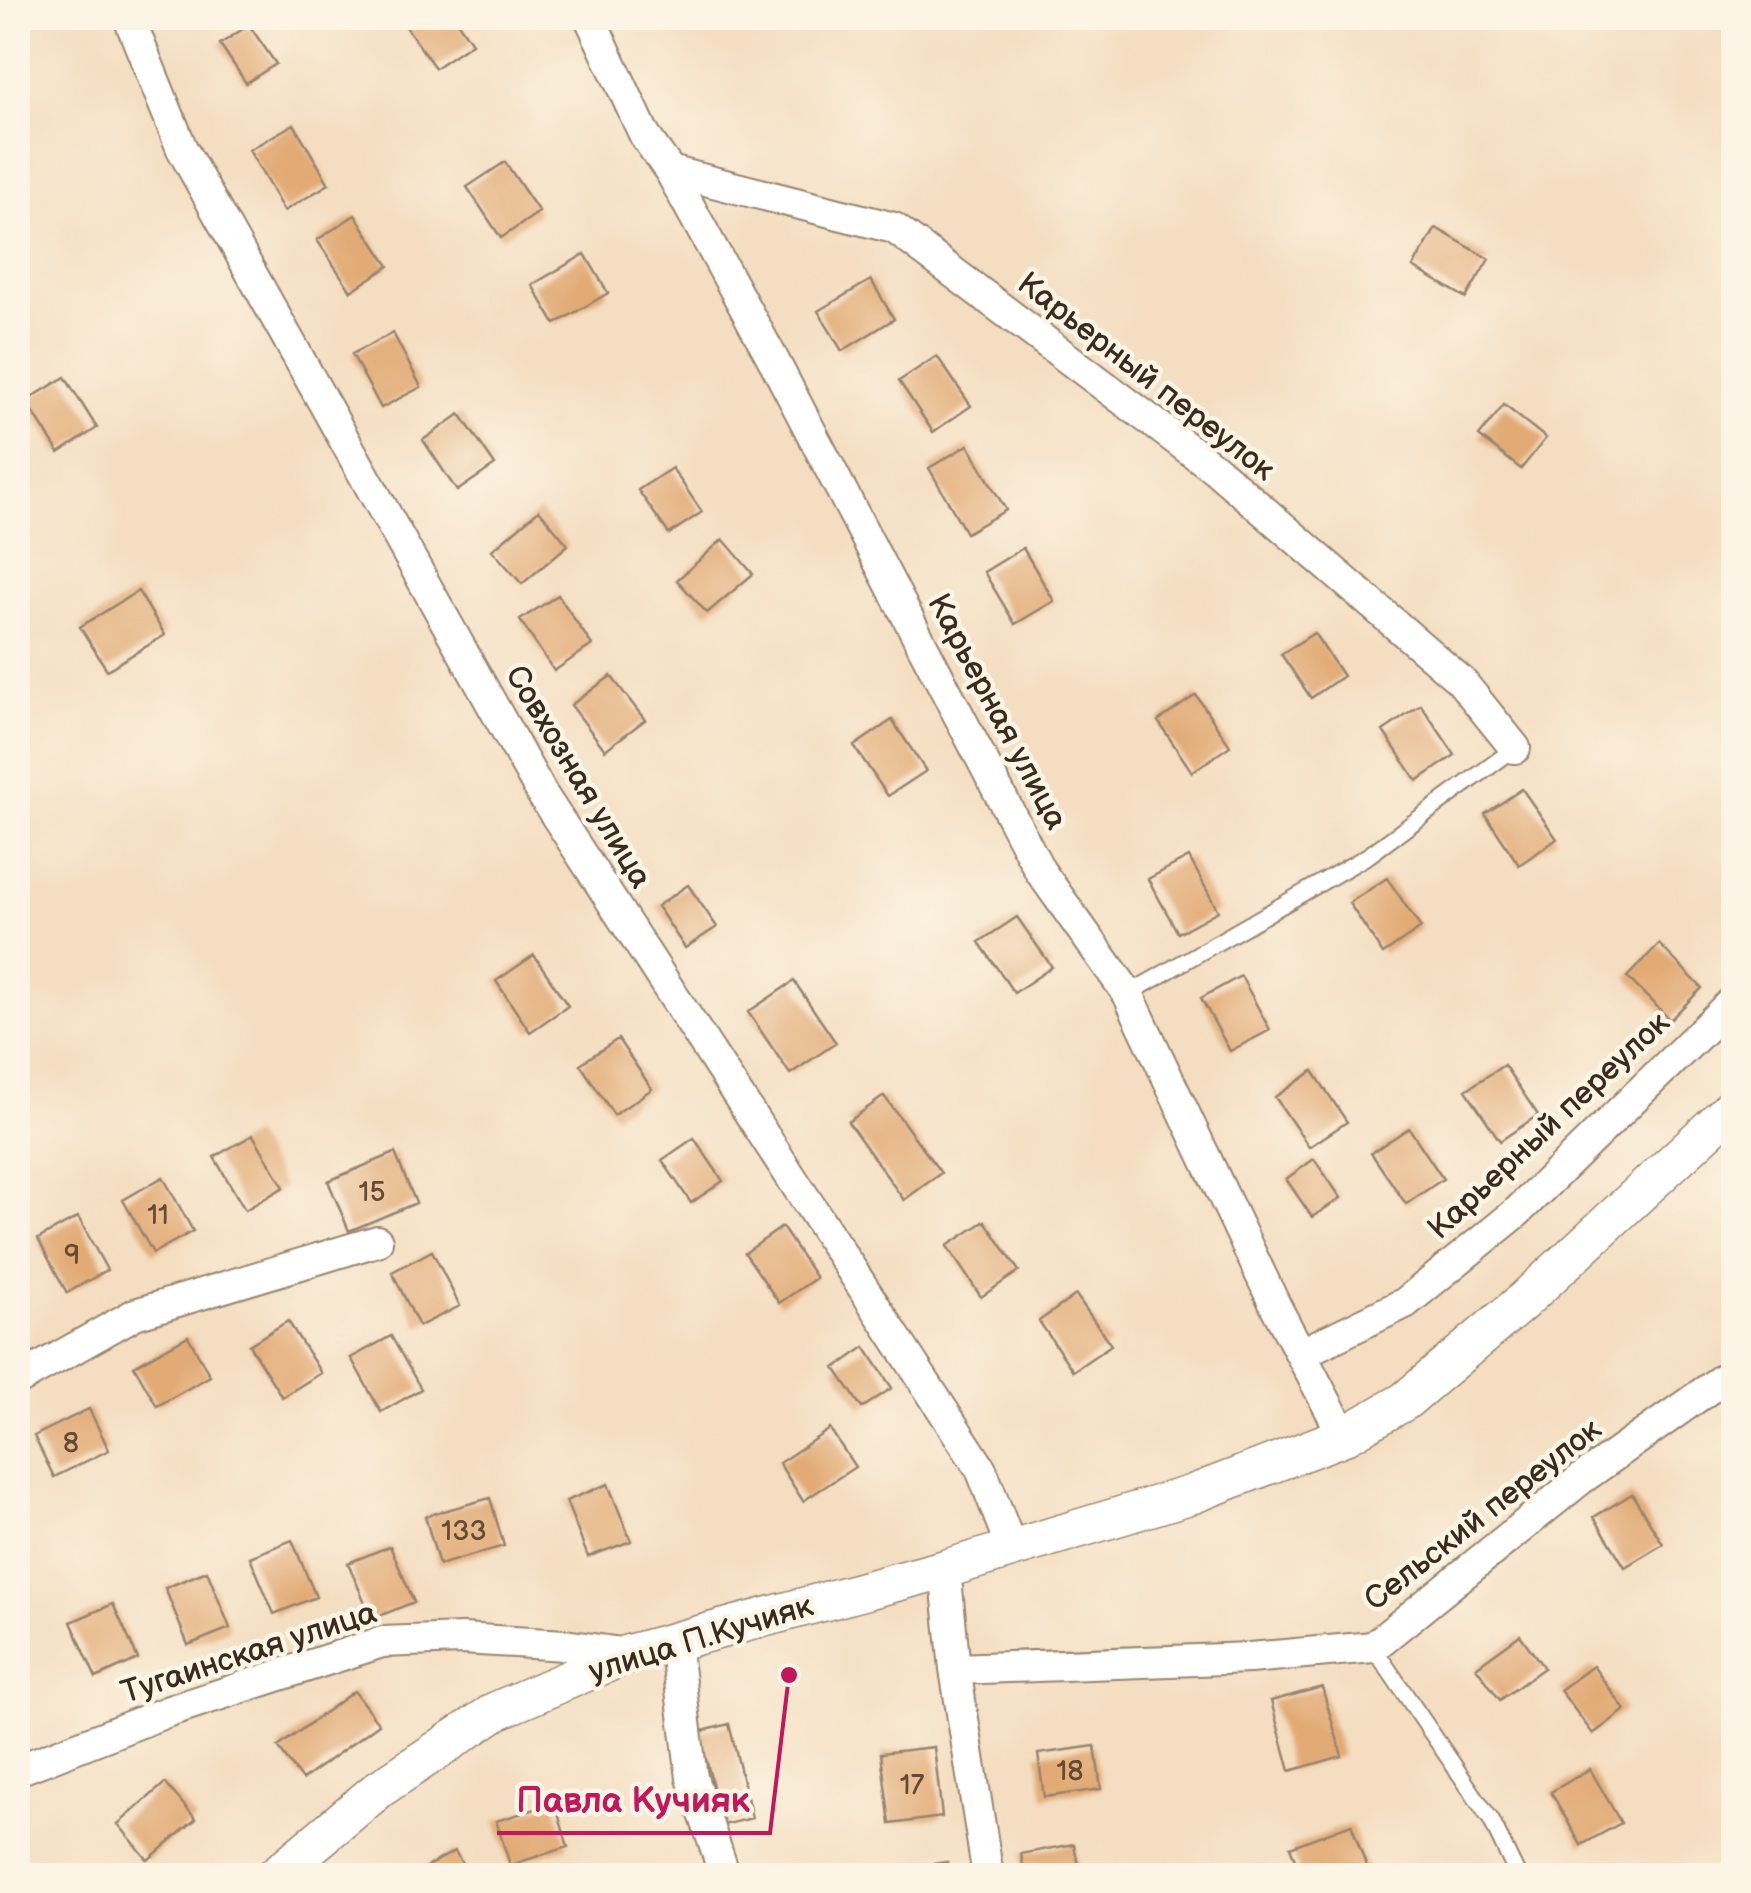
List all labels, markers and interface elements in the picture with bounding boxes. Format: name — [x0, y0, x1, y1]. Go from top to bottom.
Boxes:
street label: Карьерный переулок — [1009, 264, 1283, 490]
street label: Карьерная улица — [918, 587, 1076, 837]
street label: Совхозная улица — [496, 659, 660, 896]
street label: Карьерный переулок — [1420, 1004, 1678, 1248]
house number: 15 — [359, 1176, 385, 1209]
house number: 11 — [147, 1199, 169, 1232]
house number: 9 — [64, 1239, 80, 1272]
street label: Сельский переулок — [1357, 1410, 1609, 1620]
house number: 8 — [63, 1427, 79, 1460]
house number: 133 — [441, 1515, 487, 1548]
street label: улица П.Кучияк — [584, 1586, 818, 1692]
street label: Тугаинская улица — [116, 1593, 382, 1713]
house number: 18 — [1056, 1755, 1084, 1788]
callout: Павла Кучияк — [497, 1768, 770, 1833]
house number: 17 — [900, 1769, 925, 1802]
text: Павла Кучияк — [516, 1780, 750, 1823]

